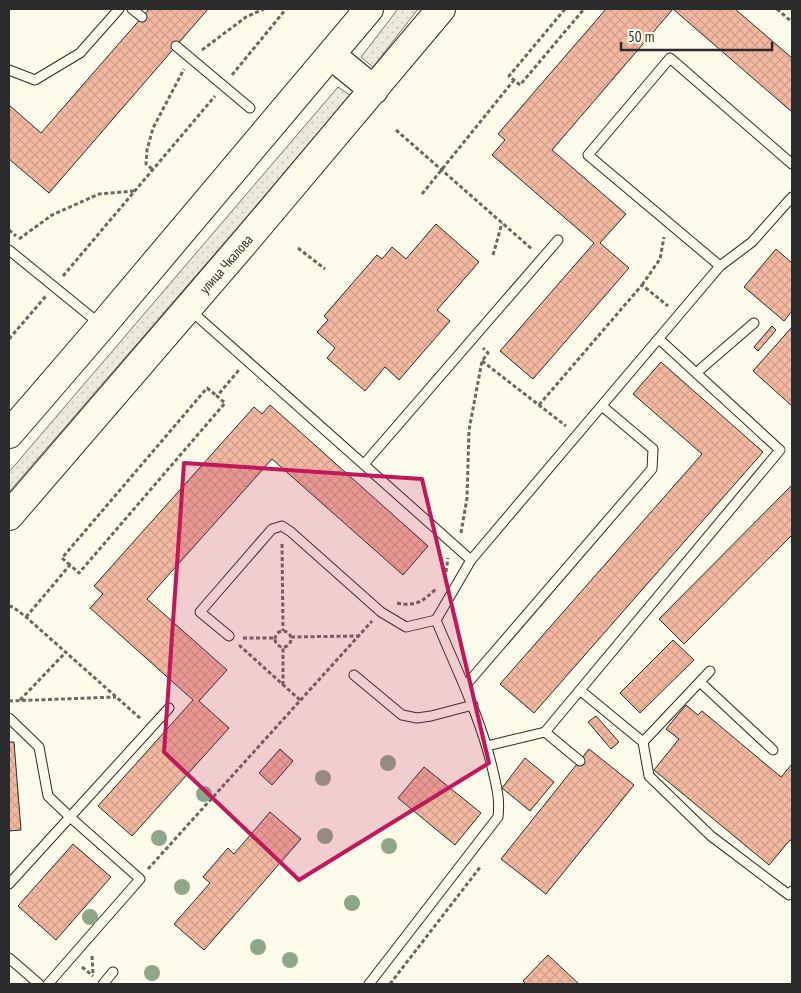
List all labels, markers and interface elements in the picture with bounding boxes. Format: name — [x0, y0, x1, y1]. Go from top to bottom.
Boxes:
scale bar — [621, 20, 772, 52]
text: 50 m — [628, 27, 654, 46]
street label: улица Чкалова — [195, 231, 257, 297]

